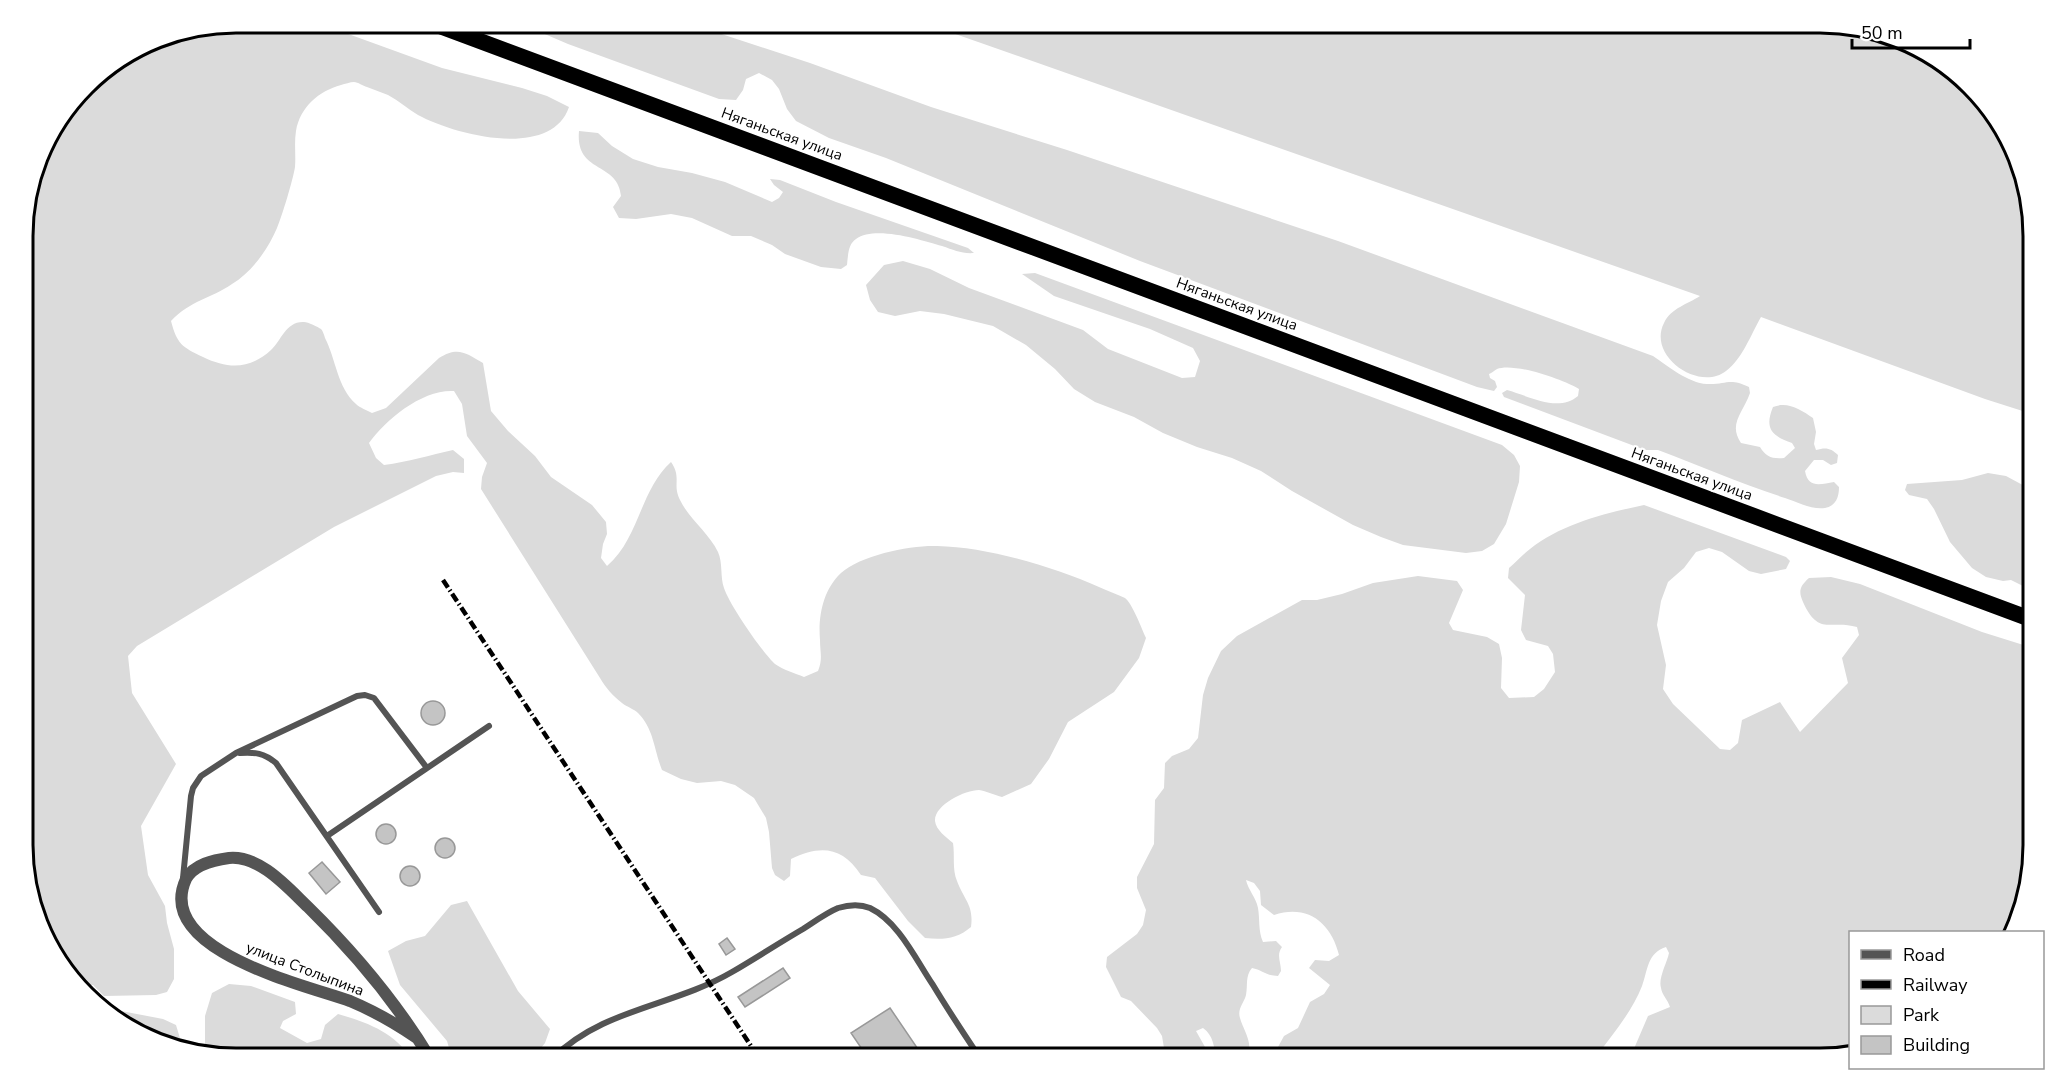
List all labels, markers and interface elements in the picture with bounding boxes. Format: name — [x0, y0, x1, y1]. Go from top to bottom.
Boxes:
scale bar — [1852, 12, 1970, 50]
text: 50 m — [1861, 21, 1903, 45]
street label: Няганьская улица — [719, 103, 845, 165]
street label: Няганьская улица — [1174, 273, 1300, 335]
street label: Няганьская улица — [1629, 443, 1755, 505]
legend — [1849, 931, 2044, 1069]
street label: улица Столыпина — [243, 937, 367, 1001]
text: Road — [1903, 943, 1945, 967]
text: Railway — [1903, 973, 1968, 997]
text: Park — [1903, 1003, 1940, 1027]
text: Building — [1903, 1033, 1970, 1057]

